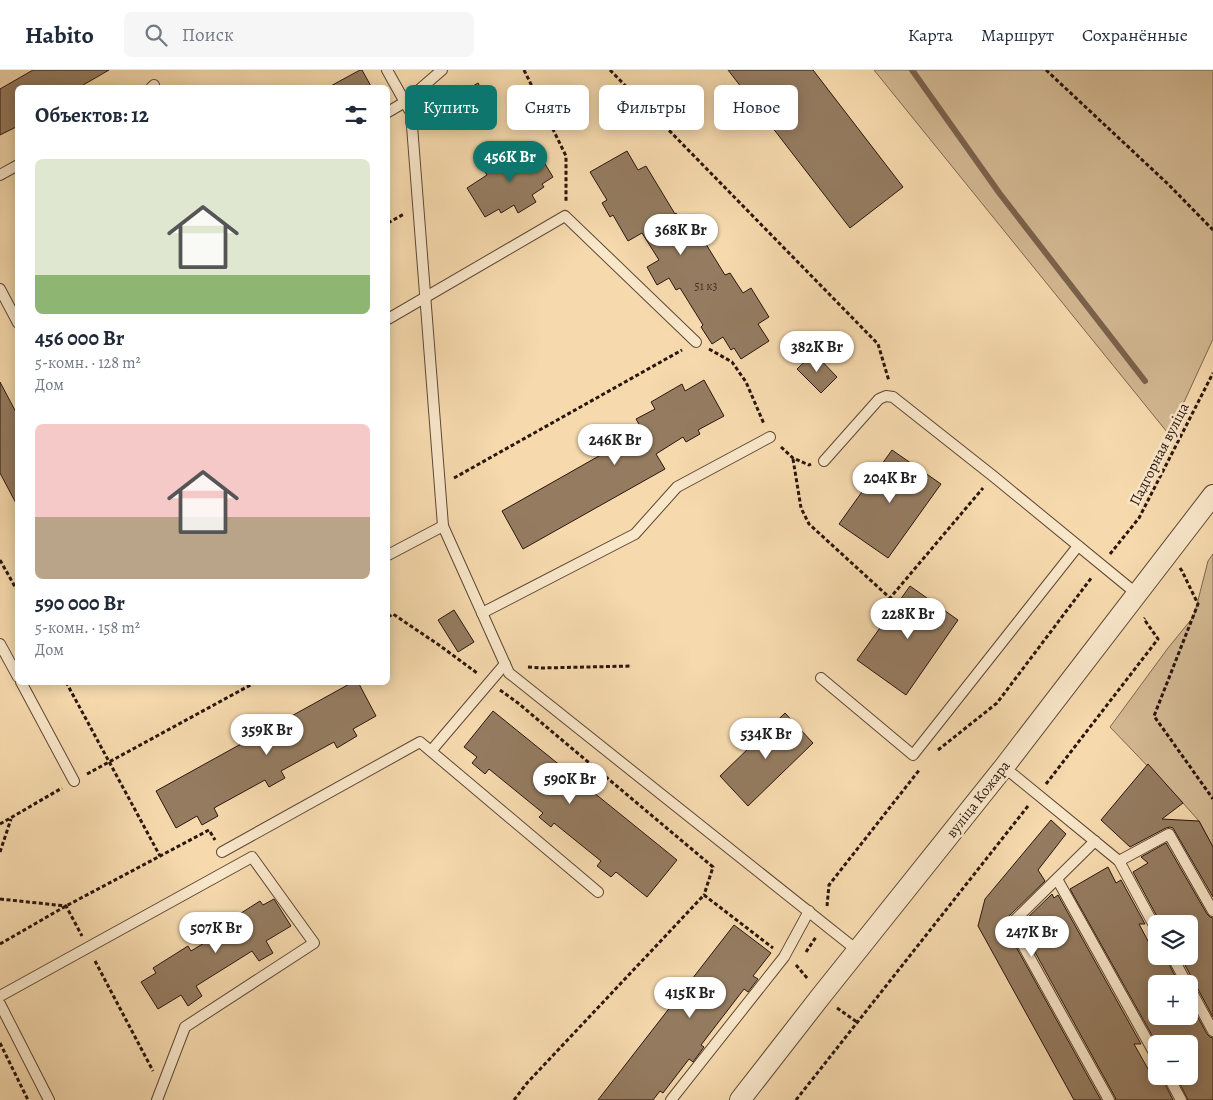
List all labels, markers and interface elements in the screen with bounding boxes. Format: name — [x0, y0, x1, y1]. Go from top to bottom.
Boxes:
search box — [124, 12, 474, 57]
text: Habito — [25, 19, 94, 51]
icon: search — [142, 21, 170, 49]
text: Поиск — [182, 22, 234, 48]
text: Карта — [908, 23, 953, 47]
text: Маршрут — [981, 23, 1054, 47]
text: Сохранённые — [1082, 23, 1188, 47]
chip: Купить — [405, 85, 497, 130]
chip: Снять — [507, 85, 589, 130]
chip: Фильтры — [599, 85, 704, 130]
chip: Новое — [714, 85, 798, 130]
text: Объектов: 12 — [35, 101, 149, 129]
icon: filters — [342, 101, 370, 129]
pin: 456K Br — [464, 140, 556, 183]
text: 456K Br — [484, 146, 536, 168]
icon: home — [158, 192, 248, 282]
pin: 368K Br — [635, 214, 727, 256]
text: 368K Br — [655, 219, 707, 241]
house number: 51 к3 — [695, 278, 717, 294]
text: 456 000 Br — [35, 324, 124, 352]
pin: 382K Br — [771, 330, 863, 373]
text: 382K Br — [791, 336, 843, 358]
text: 5-комн. · 128 m² — [35, 352, 141, 374]
text: Дом — [35, 374, 64, 396]
street label: Падгорная вуліца — [1124, 399, 1194, 509]
pin: 246K Br — [569, 424, 661, 466]
text: 246K Br — [589, 429, 641, 451]
icon: home — [158, 457, 248, 547]
pin: 204K Br — [844, 462, 936, 504]
text: 204K Br — [863, 467, 917, 489]
text: 590 000 Br — [35, 589, 125, 617]
pin: 228K Br — [862, 598, 954, 640]
text: 228K Br — [882, 603, 934, 625]
text: 5-комн. · 158 m² — [35, 617, 140, 639]
text: Дом — [35, 639, 64, 661]
pin: 359K Br — [221, 714, 313, 756]
pin: 534K Br — [720, 718, 812, 760]
text: 359K Br — [242, 719, 292, 741]
text: 534K Br — [740, 723, 792, 745]
street label: вуліца Кожара — [942, 756, 1015, 842]
pin: 590K Br — [524, 762, 616, 805]
text: 590K Br — [544, 768, 596, 790]
pin: 507K Br — [170, 912, 262, 954]
map controls — [1148, 915, 1198, 1085]
button: layers — [1148, 915, 1198, 965]
pin: 247K Br — [986, 916, 1078, 958]
text: 507K Br — [190, 917, 242, 939]
text: 247K Br — [1006, 921, 1058, 943]
button: + — [1148, 975, 1198, 1025]
pin: 415K Br — [644, 976, 736, 1019]
text: 415K Br — [665, 982, 715, 1004]
button: − — [1148, 1035, 1198, 1085]

